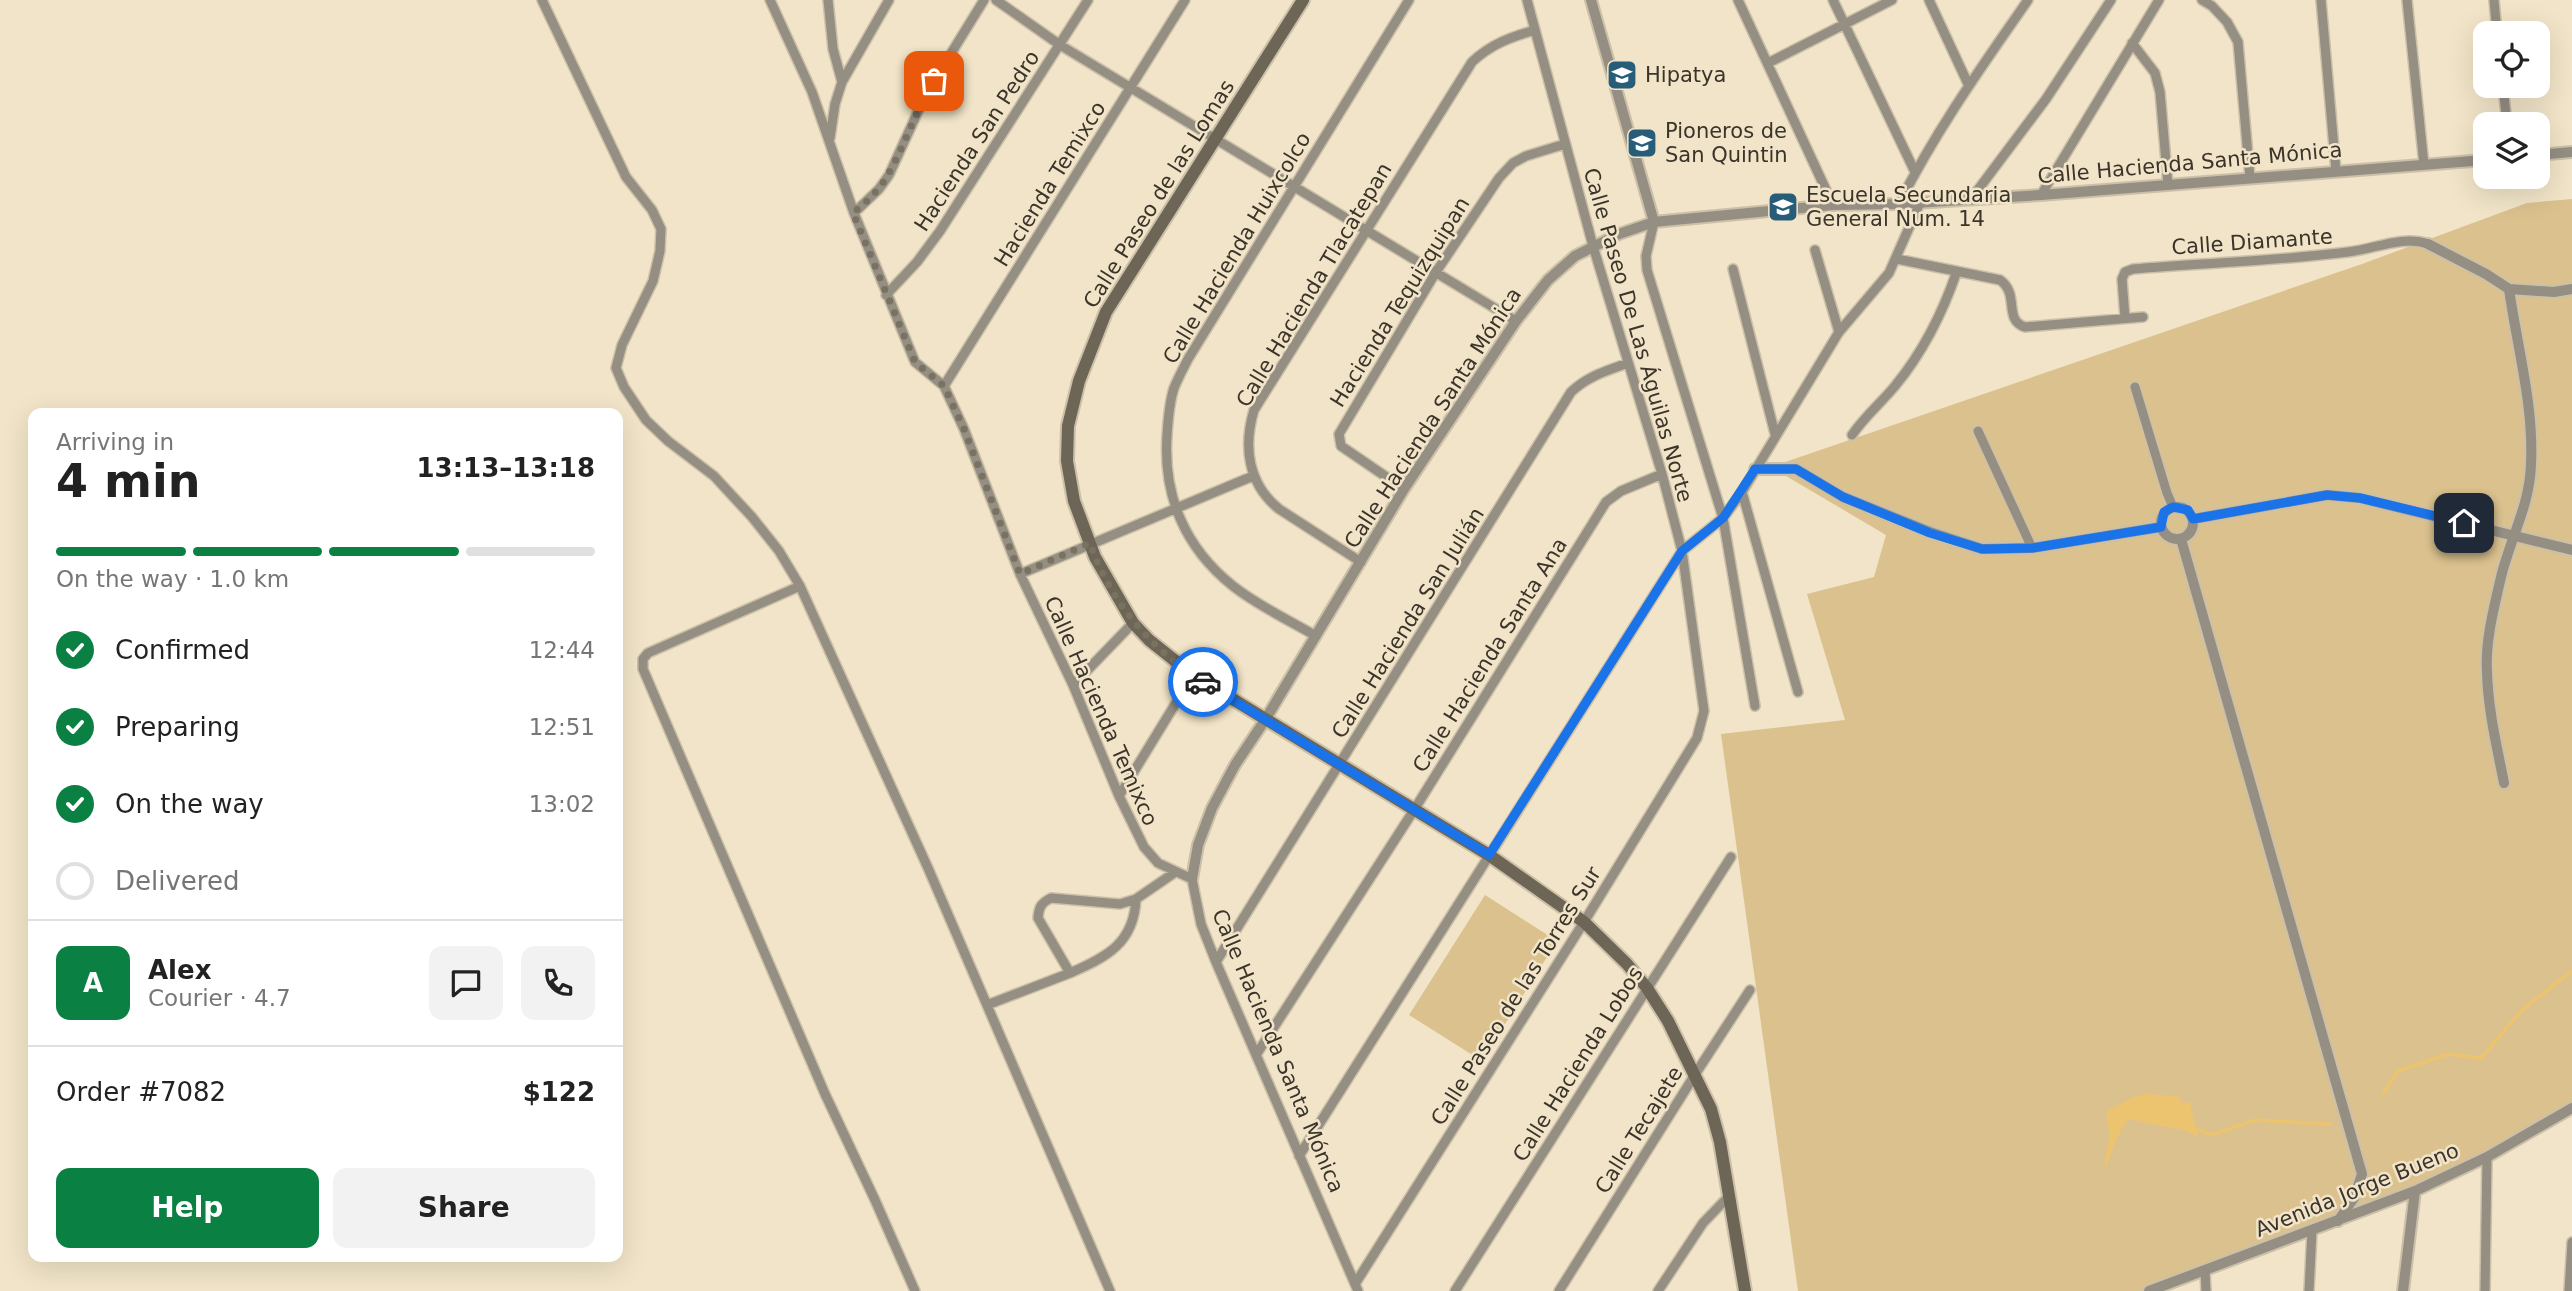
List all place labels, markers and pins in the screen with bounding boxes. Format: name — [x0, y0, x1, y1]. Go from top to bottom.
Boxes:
pin — [904, 51, 964, 111]
school or university icon: Hipatya — [1605, 58, 1639, 92]
place label: Hipatya — [1645, 63, 1726, 87]
place label: Pioneros de San Quintin — [1665, 119, 1788, 167]
school or university icon: Pioneros de San Quintin — [1625, 126, 1659, 160]
place label: Escuela Secundaria General Num. 14 — [1806, 183, 2011, 231]
school or university icon: Escuela Secundaria General Num. 14 — [1766, 190, 1800, 224]
pin — [2434, 493, 2494, 553]

